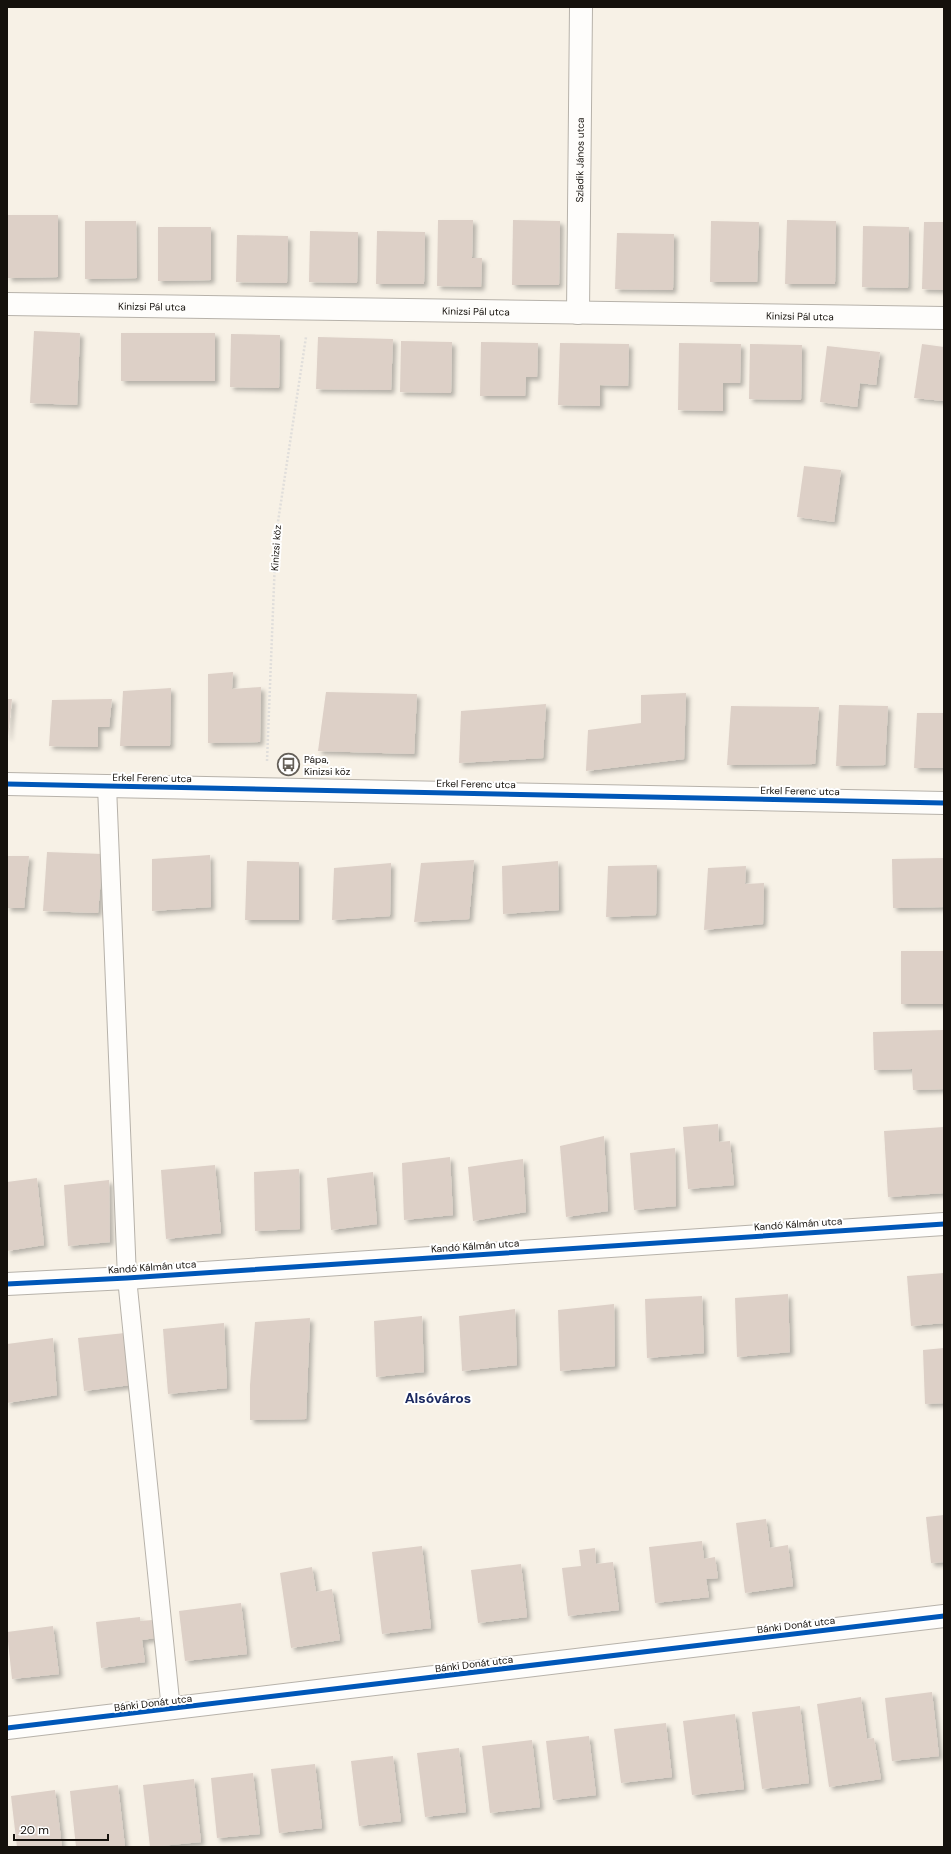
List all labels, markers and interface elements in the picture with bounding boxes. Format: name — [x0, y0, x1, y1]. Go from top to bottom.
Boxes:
street label: Szladik János utca — [573, 117, 586, 203]
street label: Kinizsi Pál utca — [118, 299, 186, 313]
street label: Kinizsi Pál utca — [442, 304, 510, 318]
street label: Kinizsi Pál utca — [766, 309, 834, 323]
street label: Kinizsi köz — [268, 524, 284, 572]
bus stop icon: Pápa, Kinizsi köz — [276, 752, 302, 778]
place label: Pápa, Kinizsi köz — [304, 753, 351, 778]
street label: Erkel Ferenc utca — [112, 771, 192, 785]
street label: Erkel Ferenc utca — [436, 777, 516, 791]
street label: Erkel Ferenc utca — [760, 784, 840, 798]
street label: Kandó Kálmán utca — [753, 1214, 843, 1234]
street label: Kandó Kálmán utca — [430, 1236, 520, 1256]
street label: Kandó Kálmán utca — [107, 1257, 197, 1277]
district label: Alsóváros — [405, 1389, 471, 1407]
street label: Bánki Donát utca — [756, 1614, 836, 1636]
street label: Bánki Donát utca — [434, 1653, 514, 1675]
street label: Bánki Donát utca — [113, 1692, 193, 1714]
scale bar — [14, 1816, 108, 1842]
text: 20 m — [20, 1822, 49, 1838]

